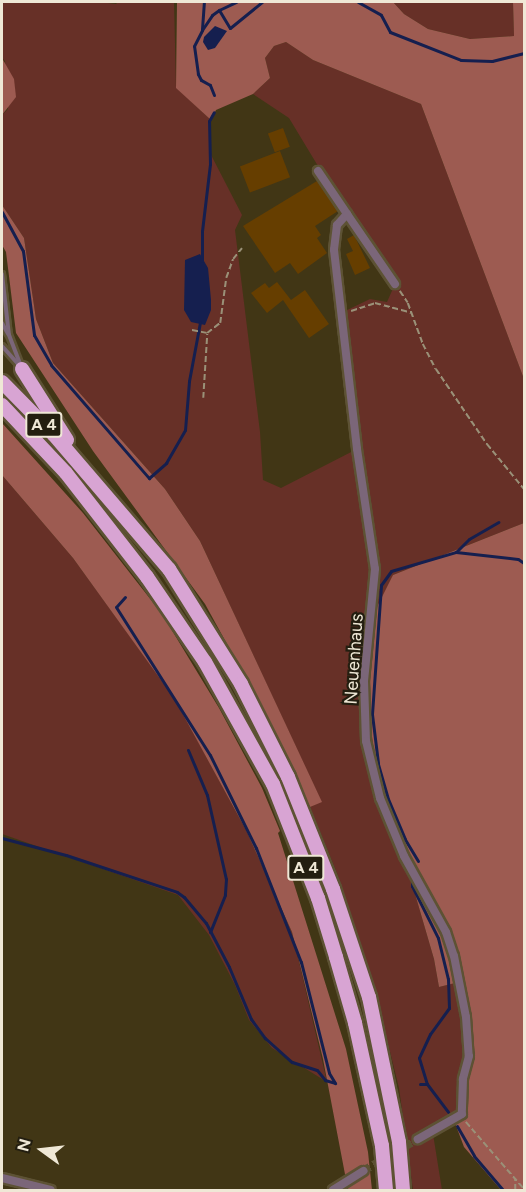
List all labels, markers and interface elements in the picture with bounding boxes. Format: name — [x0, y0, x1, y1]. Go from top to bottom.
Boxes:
road number: A 4 — [24, 412, 63, 438]
street label: Neuenhaus — [340, 613, 368, 705]
road number: A 4 — [286, 855, 326, 881]
north arrow — [12, 1120, 72, 1180]
text: N — [13, 1137, 35, 1154]

